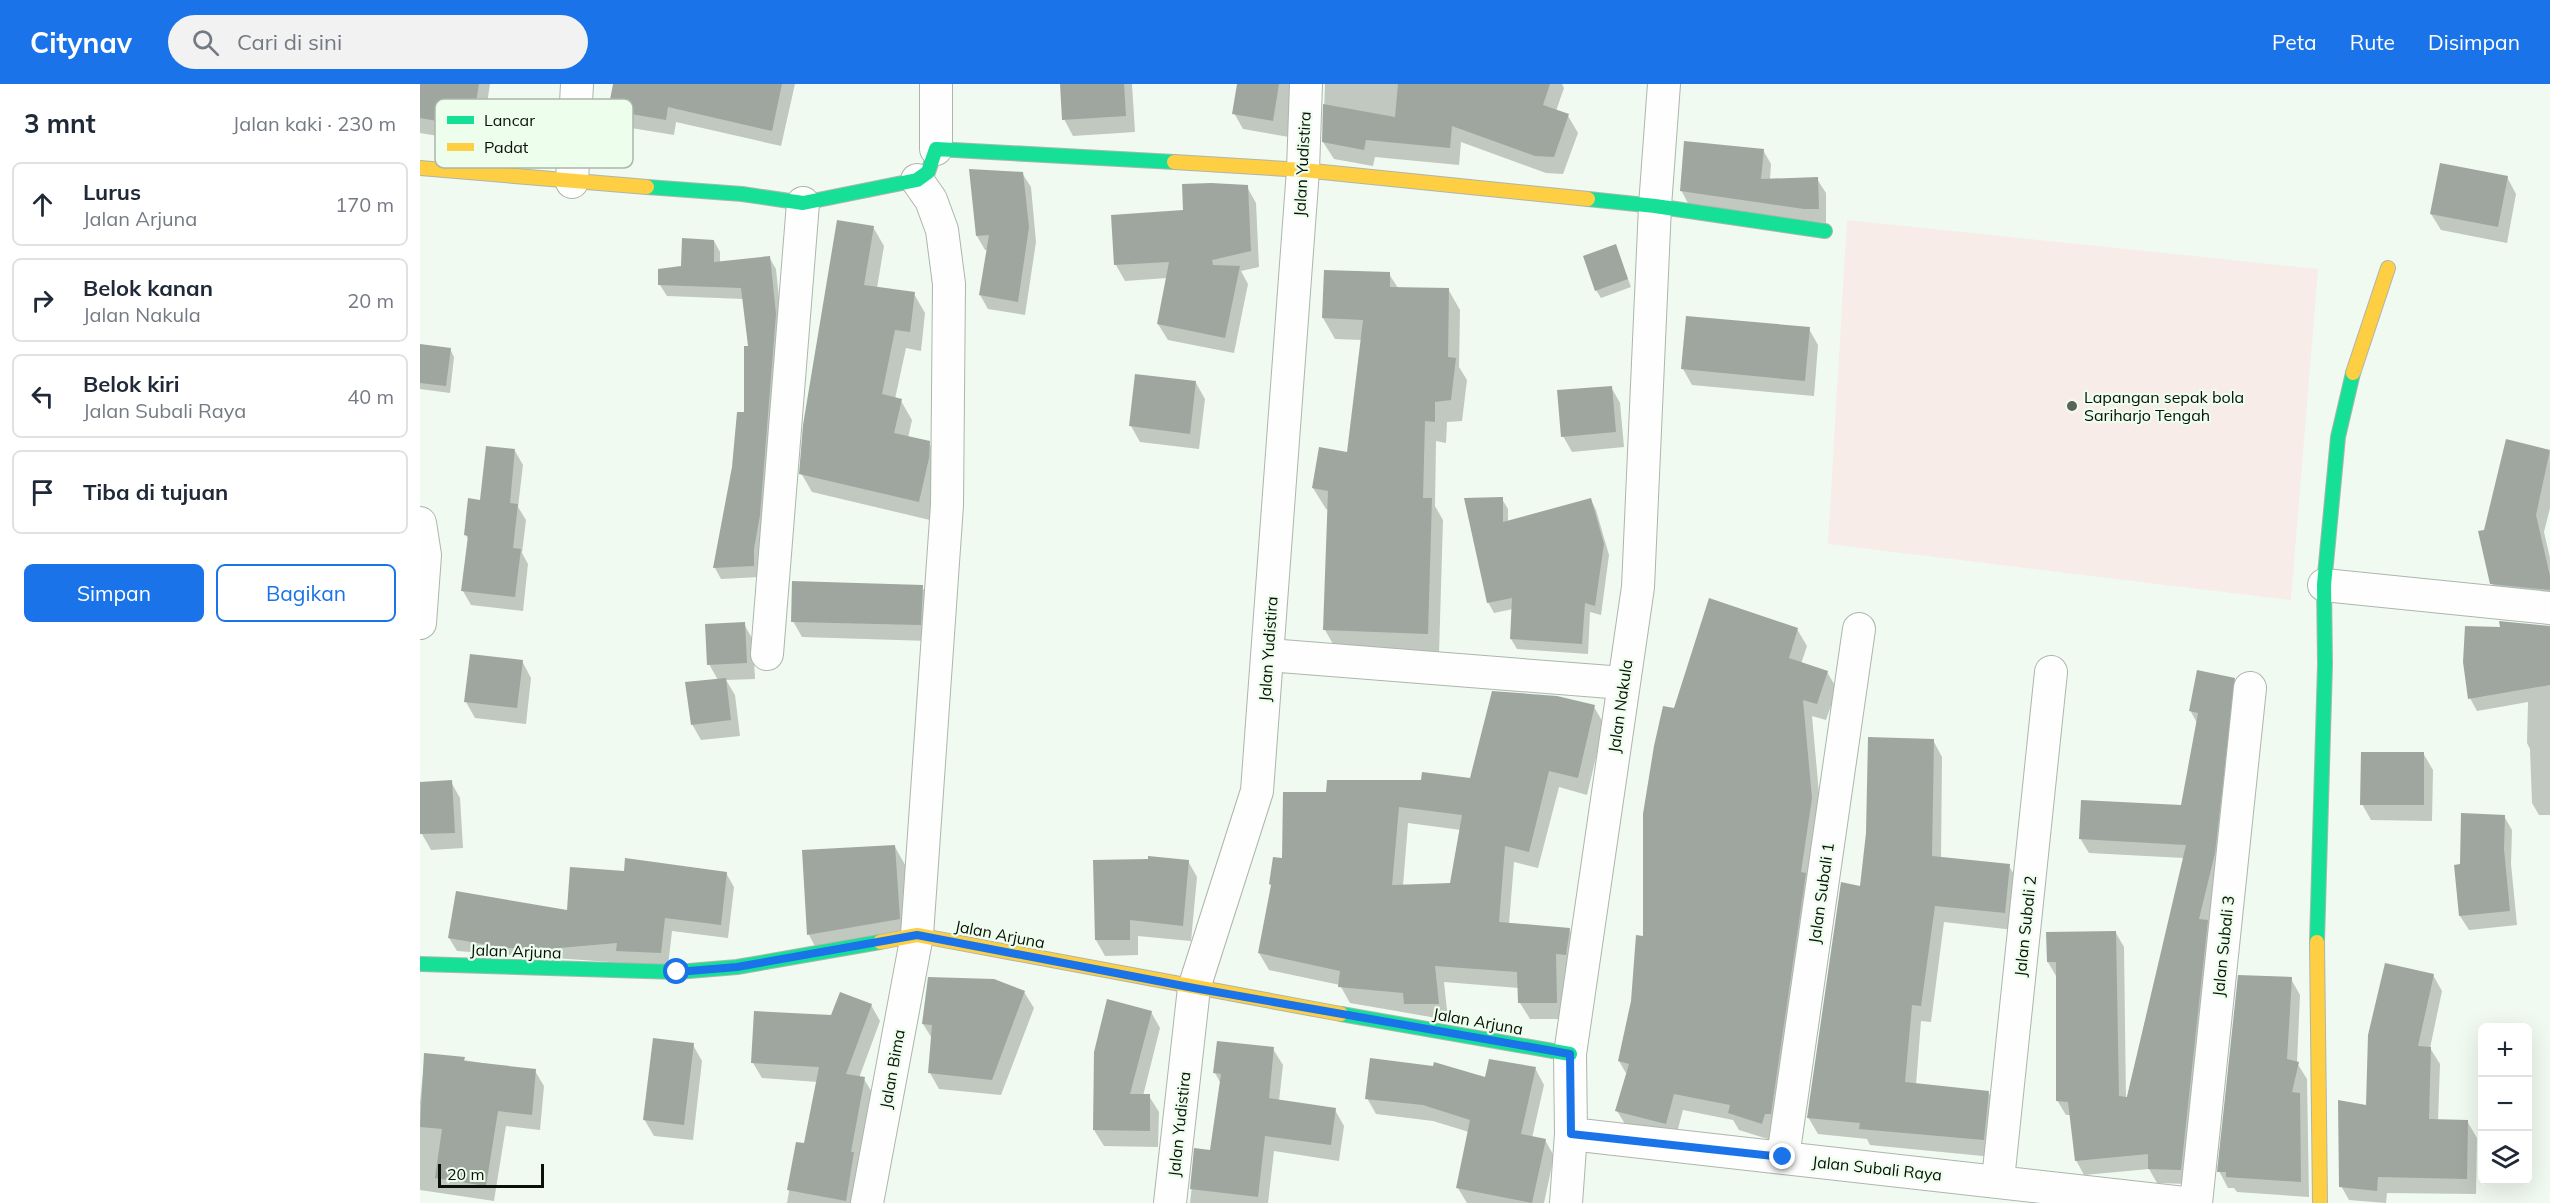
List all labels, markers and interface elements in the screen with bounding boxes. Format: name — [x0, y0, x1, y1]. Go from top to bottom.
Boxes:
search box — [168, 15, 588, 69]
text: Citynav — [30, 25, 132, 60]
icon: search — [189, 26, 222, 59]
text: Cari di sini — [237, 28, 342, 56]
text: Peta — [2272, 29, 2317, 55]
text: Rute — [2350, 29, 2395, 55]
text: Disimpan — [2428, 29, 2520, 55]
legend — [435, 99, 633, 168]
text: 3 mnt — [24, 107, 96, 140]
text: Lancar — [484, 110, 535, 130]
text: Jalan kaki · 230 m — [233, 111, 396, 136]
street label: Jalan Yudistira — [1289, 111, 1315, 217]
text: Padat — [484, 137, 529, 157]
text: Lurus — [83, 178, 141, 206]
icon: ahead — [26, 188, 59, 221]
text: 170 m — [335, 192, 394, 217]
text: Jalan Arjuna — [83, 206, 197, 231]
text: Belok kanan — [83, 274, 213, 302]
icon: right — [26, 284, 59, 317]
text: 20 m — [347, 288, 394, 313]
text: Jalan Nakula — [83, 302, 201, 327]
text: Belok kiri — [83, 370, 179, 398]
icon: left — [26, 380, 59, 413]
text: 40 m — [347, 384, 394, 409]
place label: Lapangan sepak bola Sariharjo Tengah — [2084, 387, 2244, 425]
text: Jalan Subali Raya — [83, 398, 246, 423]
marker: Lapangan sepak bola Sariharjo Tengah — [2065, 399, 2079, 413]
icon: arrive — [26, 476, 59, 509]
text: Tiba di tujuan — [83, 478, 228, 506]
button: Simpan — [24, 564, 204, 622]
button: Bagikan — [216, 564, 396, 622]
street label: Jalan Yudistira — [1254, 596, 1282, 702]
street label: Jalan Nakula — [1604, 658, 1636, 754]
street label: Jalan Subali 1 — [1804, 841, 1838, 945]
street label: Jalan Subali 2 — [2010, 874, 2040, 978]
street label: Jalan Subali 3 — [2208, 894, 2238, 998]
street label: Jalan Arjuna — [953, 915, 1047, 953]
street label: Jalan Arjuna — [470, 939, 562, 963]
route start — [663, 958, 689, 984]
street label: Jalan Arjuna — [1431, 1003, 1525, 1039]
map controls — [2478, 1023, 2532, 1185]
button: + — [2478, 1023, 2532, 1077]
street label: Jalan Bima — [875, 1028, 909, 1110]
street label: Jalan Yudistira — [1164, 1070, 1194, 1178]
button: − — [2478, 1077, 2532, 1131]
button: layers — [2478, 1131, 2532, 1185]
route end — [1769, 1143, 1795, 1169]
street label: Jalan Subali Raya — [1811, 1151, 1943, 1185]
scale bar — [438, 1161, 544, 1188]
text: 20 m — [447, 1164, 484, 1184]

